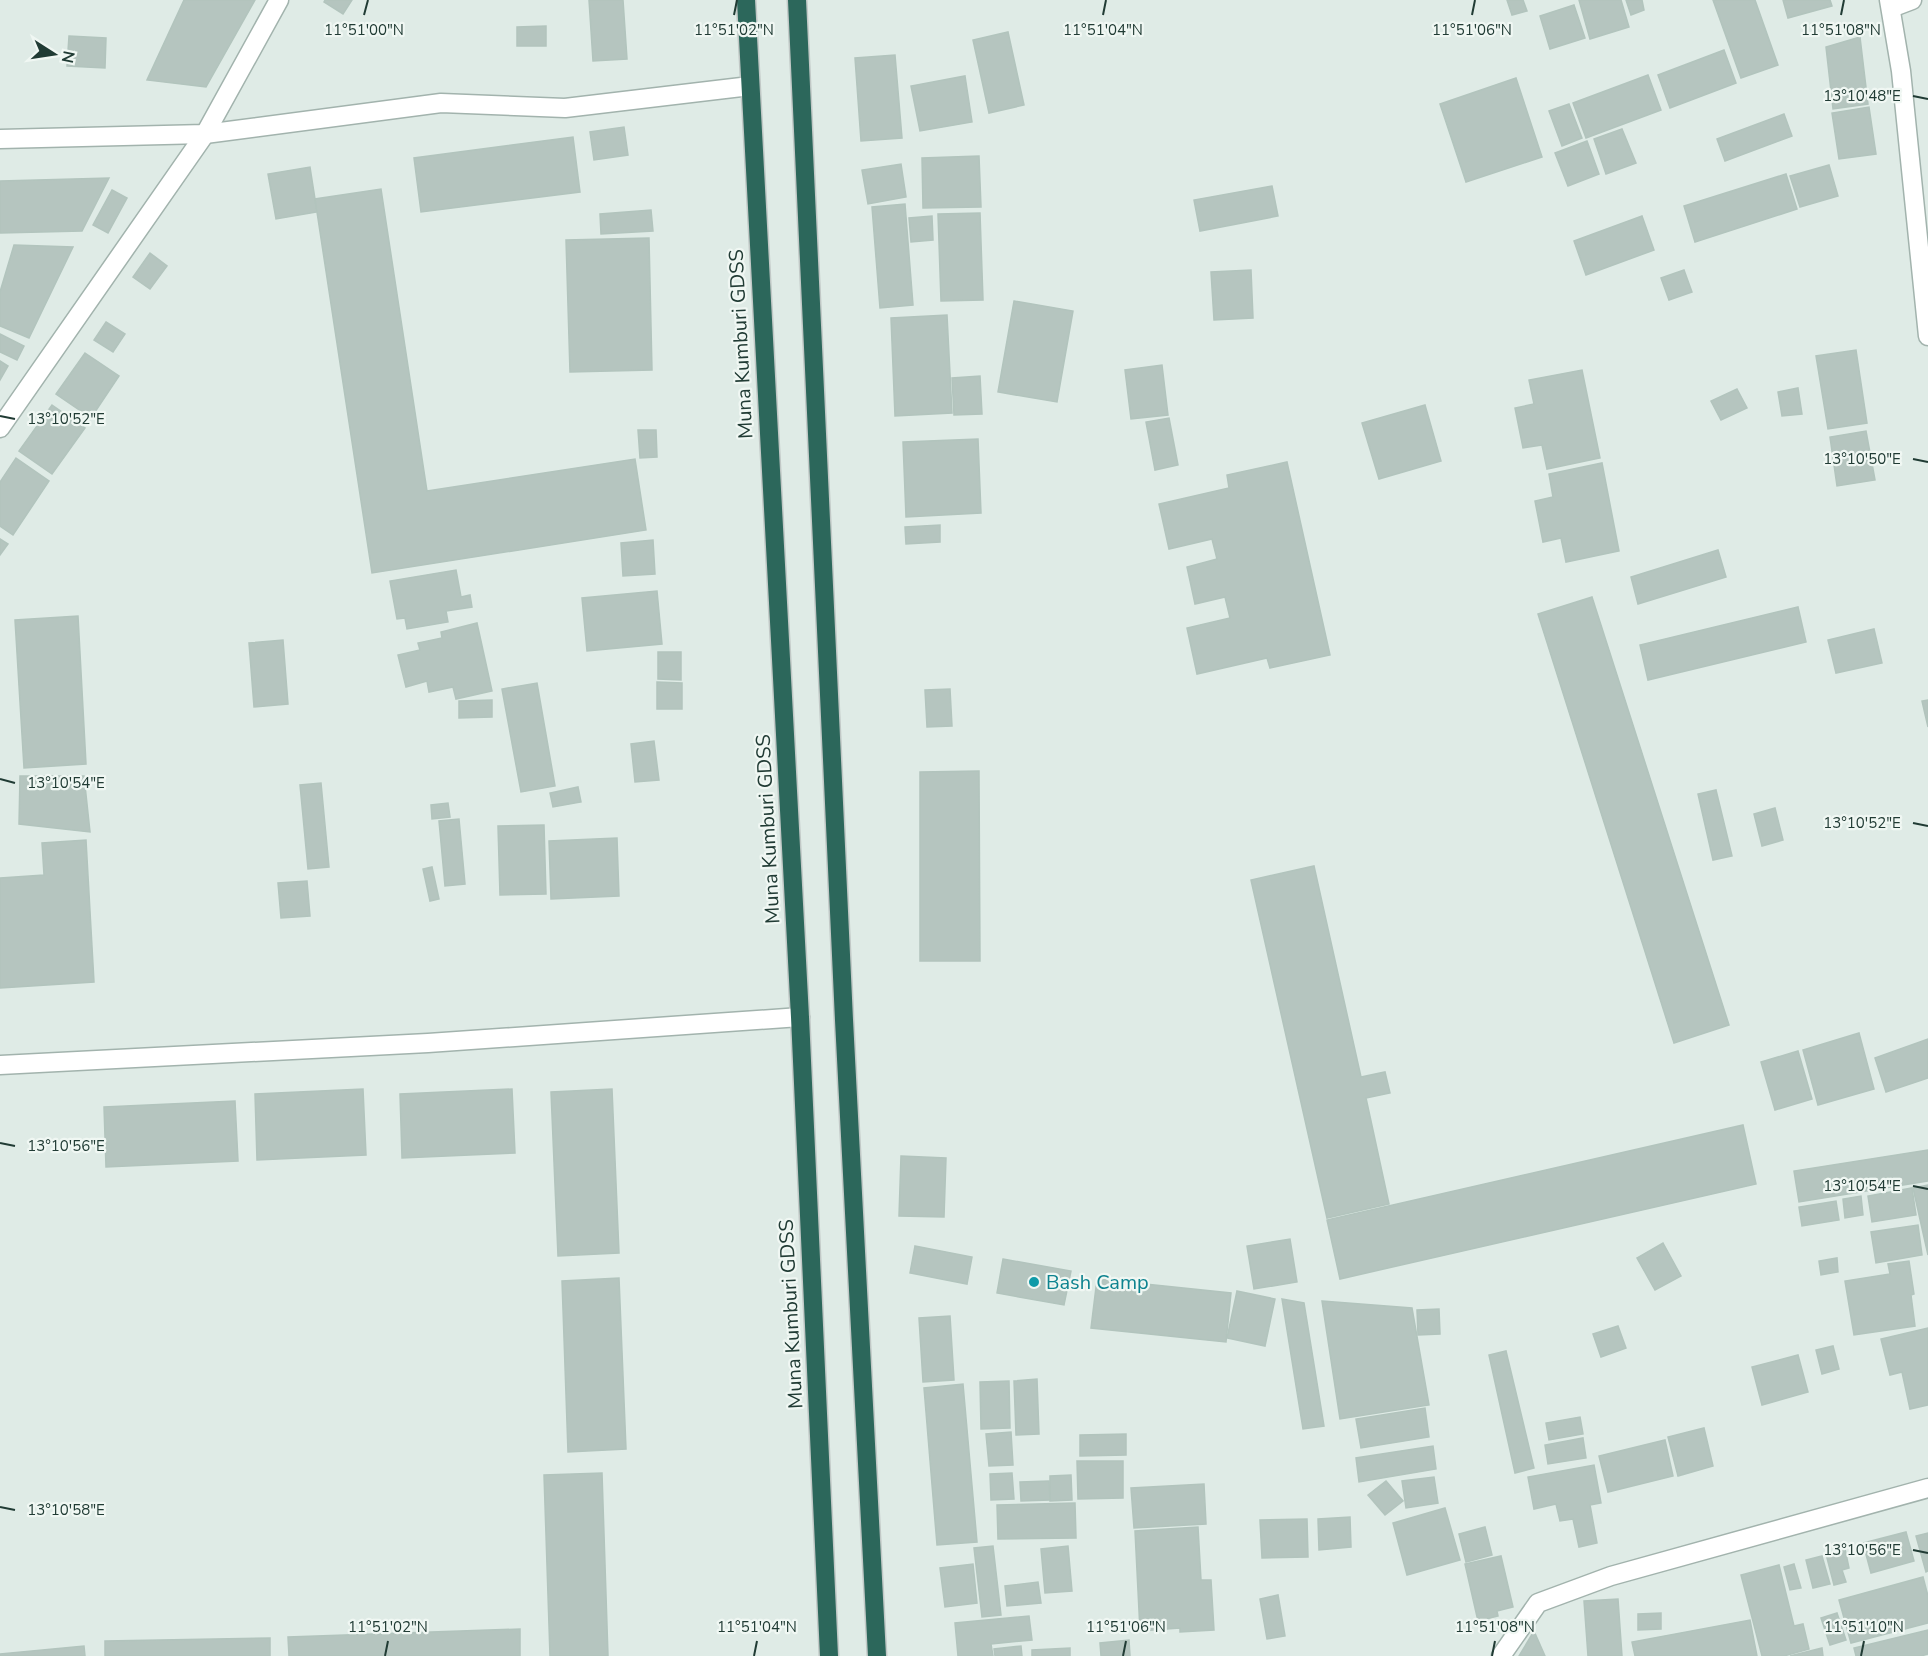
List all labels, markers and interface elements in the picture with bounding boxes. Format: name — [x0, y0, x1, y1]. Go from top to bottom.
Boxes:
text: 11°51'00"N — [324, 20, 404, 40]
text: 11°51'02"N — [694, 20, 774, 40]
text: 11°51'04"N — [1063, 20, 1143, 40]
text: 11°51'06"N — [1432, 20, 1512, 40]
text: 11°51'08"N — [1801, 20, 1881, 40]
north arrow — [24, 24, 84, 84]
text: N — [56, 49, 80, 65]
text: 13°10'48"E — [1823, 86, 1901, 106]
street label: Muna Kumburi GDSS — [723, 249, 759, 439]
text: 13°10'52"E — [27, 409, 105, 429]
text: 13°10'50"E — [1823, 449, 1901, 469]
street label: Muna Kumburi GDSS — [750, 734, 786, 924]
text: 13°10'54"E — [27, 773, 105, 793]
text: 13°10'52"E — [1823, 813, 1901, 833]
text: 13°10'56"E — [27, 1136, 105, 1156]
text: 13°10'54"E — [1823, 1176, 1901, 1196]
street label: Muna Kumburi GDSS — [773, 1219, 809, 1409]
place label: Bash Camp — [1046, 1269, 1149, 1296]
marker: Bash Camp — [1027, 1275, 1041, 1289]
text: 13°10'58"E — [27, 1500, 105, 1520]
text: 13°10'56"E — [1823, 1540, 1901, 1560]
text: 11°51'02"N — [348, 1617, 428, 1637]
text: 11°51'04"N — [717, 1617, 797, 1637]
text: 11°51'06"N — [1086, 1617, 1166, 1637]
text: 11°51'08"N — [1455, 1617, 1535, 1637]
text: 11°51'10"N — [1824, 1617, 1904, 1637]

